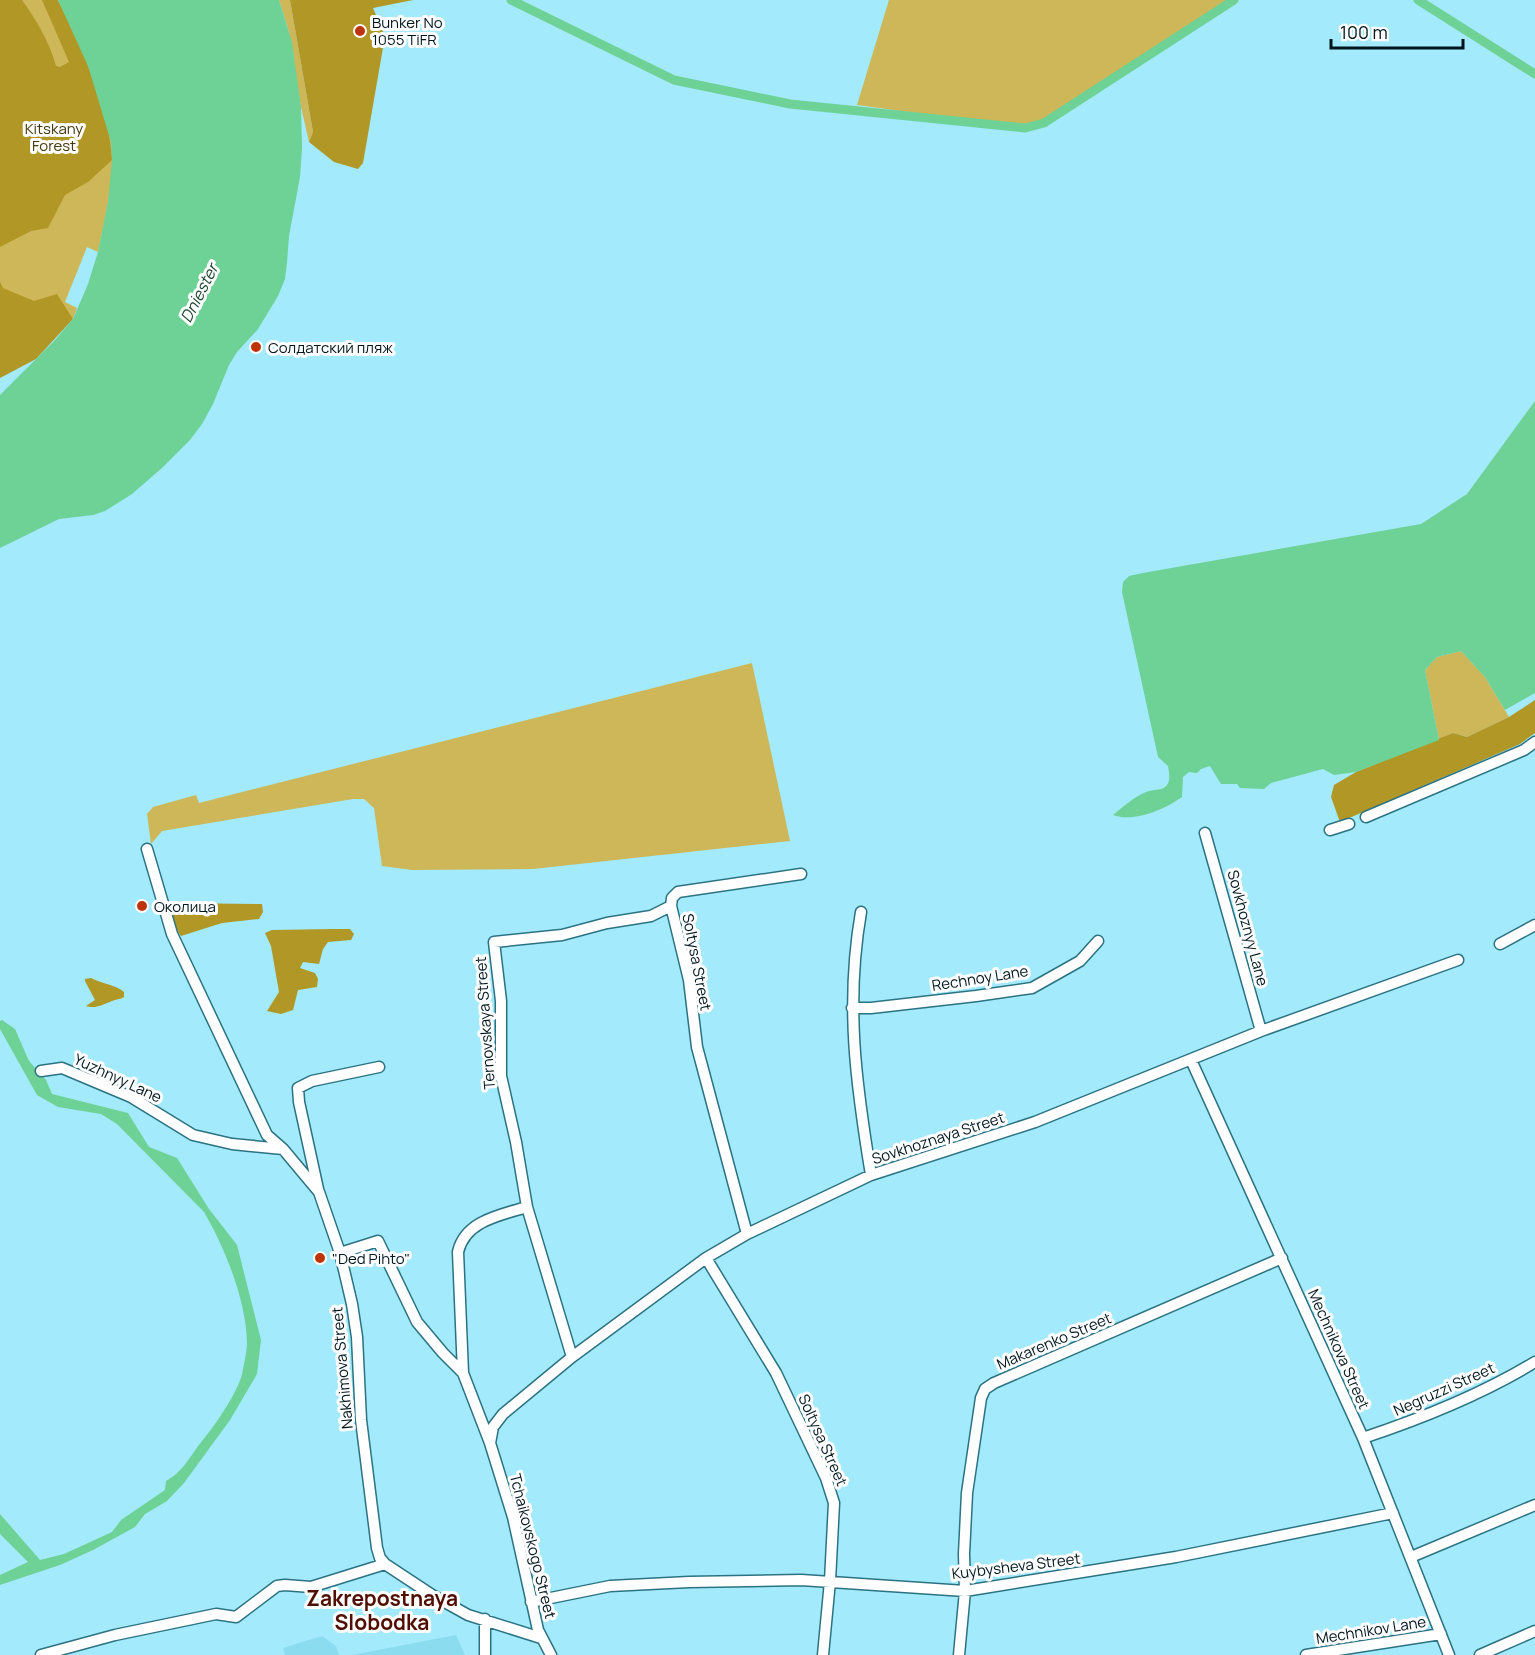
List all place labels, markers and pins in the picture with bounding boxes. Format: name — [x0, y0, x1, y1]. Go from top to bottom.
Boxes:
place label: Bunker No 1055 TiFR — [372, 12, 443, 50]
marker: Bunker No 1055 TiFR — [353, 24, 367, 38]
place label: Солдатский пляж — [268, 337, 393, 358]
marker: Солдатский пляж — [249, 340, 263, 354]
place label: Околица — [154, 896, 216, 917]
marker: Околица — [135, 899, 149, 913]
place label: "Ded Pihto" — [332, 1248, 410, 1269]
marker: "Ded Pihto" — [313, 1251, 327, 1265]

